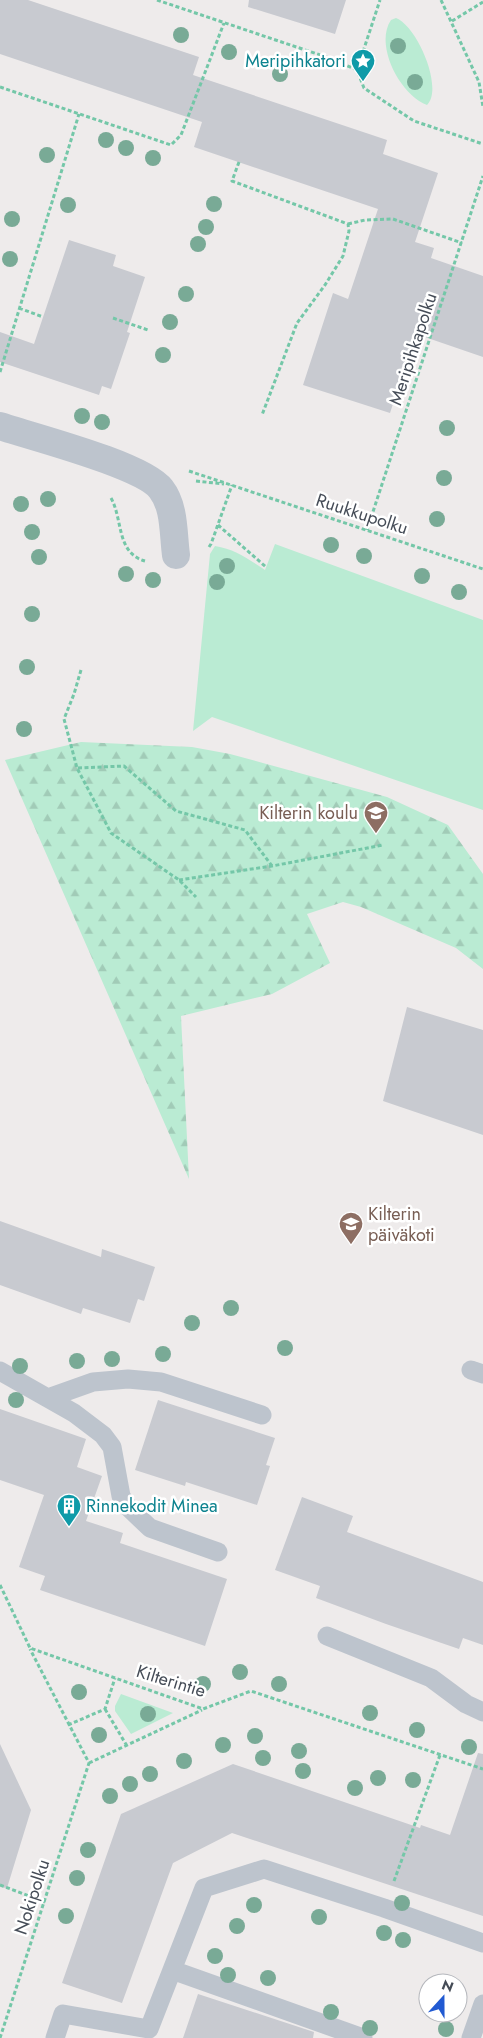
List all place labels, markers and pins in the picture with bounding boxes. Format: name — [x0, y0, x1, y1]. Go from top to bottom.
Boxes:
place label: Meripihkatori — [245, 48, 346, 74]
place icon: Meripihkatori — [350, 48, 376, 82]
place label: Kilterin koulu — [259, 800, 358, 826]
school or university icon: Kilterin koulu — [363, 800, 389, 834]
place label: Kilterin päiväkoti — [368, 1201, 435, 1248]
school or university icon: Kilterin päiväkoti — [338, 1211, 364, 1245]
building icon: Rinnekodit Minea — [56, 1493, 82, 1527]
place label: Rinnekodit Minea — [86, 1493, 218, 1519]

